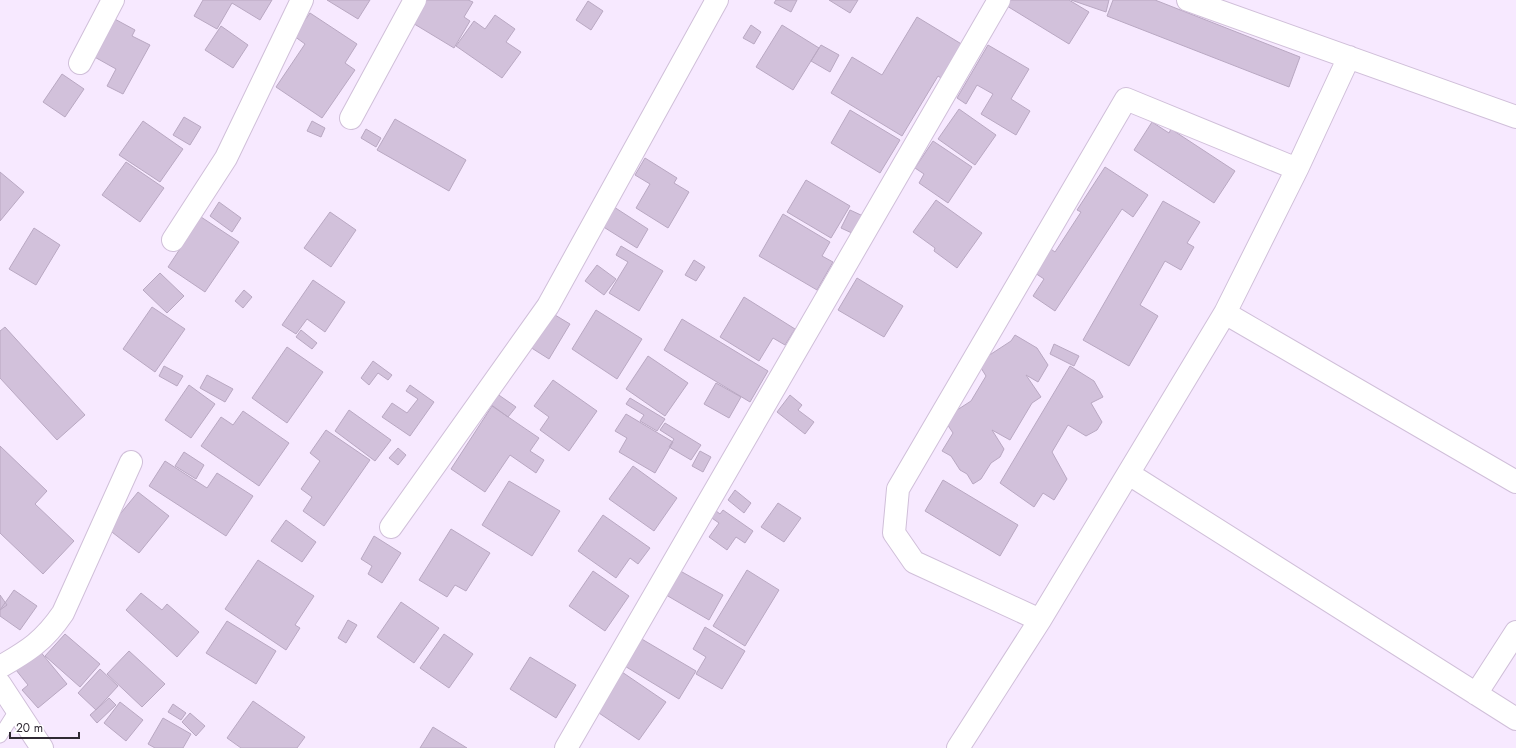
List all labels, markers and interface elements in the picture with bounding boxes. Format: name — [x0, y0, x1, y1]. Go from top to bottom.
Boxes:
scale bar — [10, 714, 79, 740]
text: 20 m — [16, 719, 43, 737]

